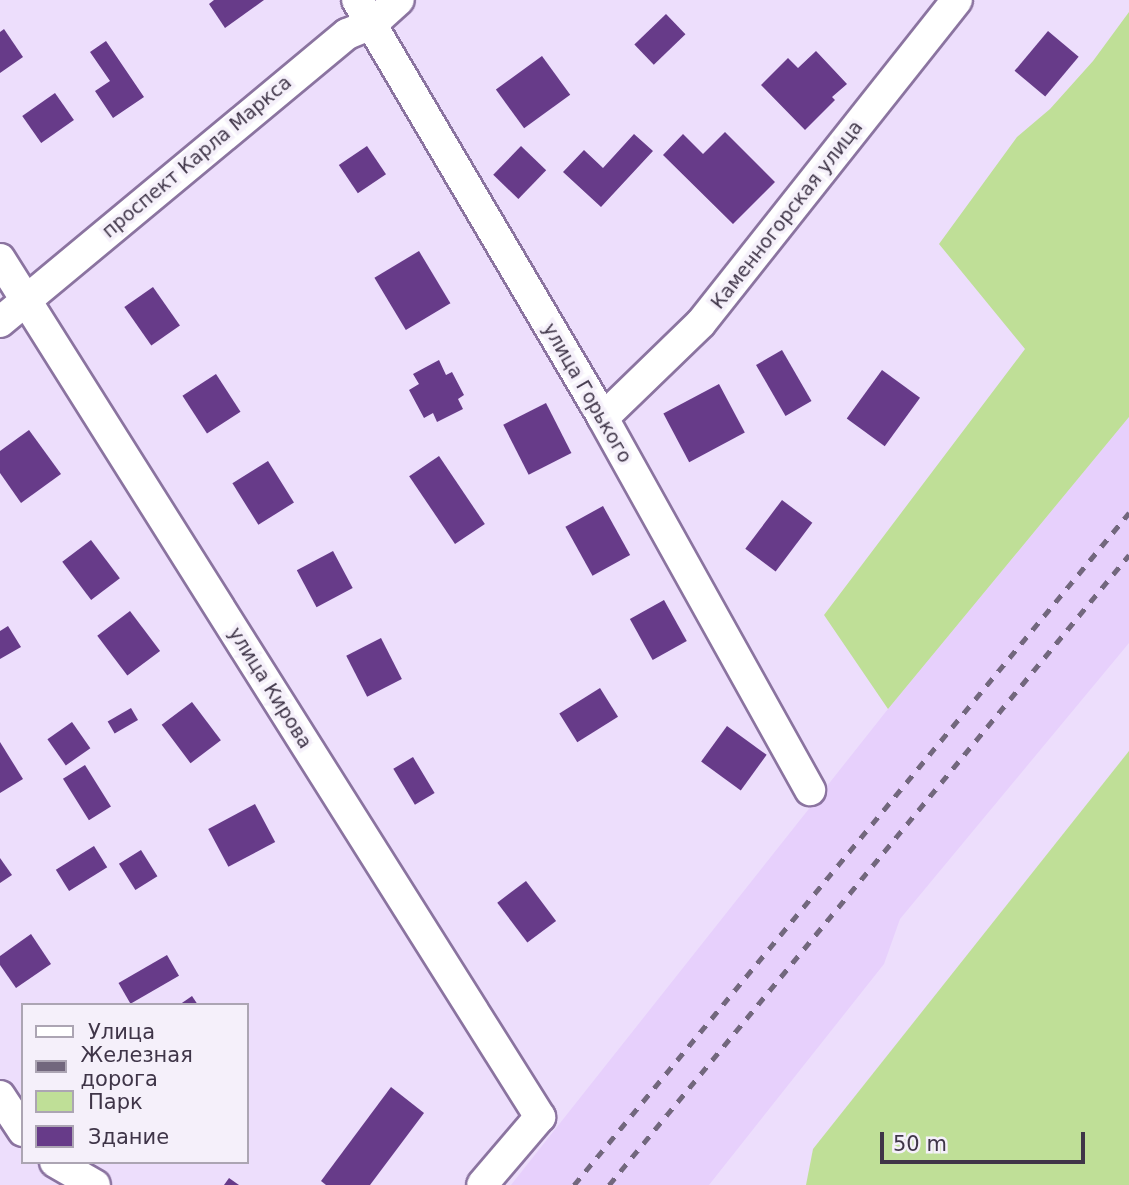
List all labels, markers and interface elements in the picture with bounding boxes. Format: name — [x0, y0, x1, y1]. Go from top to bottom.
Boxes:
street label: проспект Карла Маркса — [98, 71, 296, 243]
street label: Каменногорская улица — [706, 116, 868, 314]
street label: улица Горького — [538, 319, 636, 467]
street label: улица Кирова — [224, 623, 316, 753]
legend — [21, 1003, 248, 1164]
text: Улица — [88, 1020, 155, 1044]
text: Железная дорога — [81, 1043, 193, 1091]
text: Парк — [88, 1090, 143, 1114]
scale bar — [884, 1118, 1089, 1162]
text: Здание — [88, 1125, 169, 1149]
text: 50 m — [893, 1132, 947, 1156]

